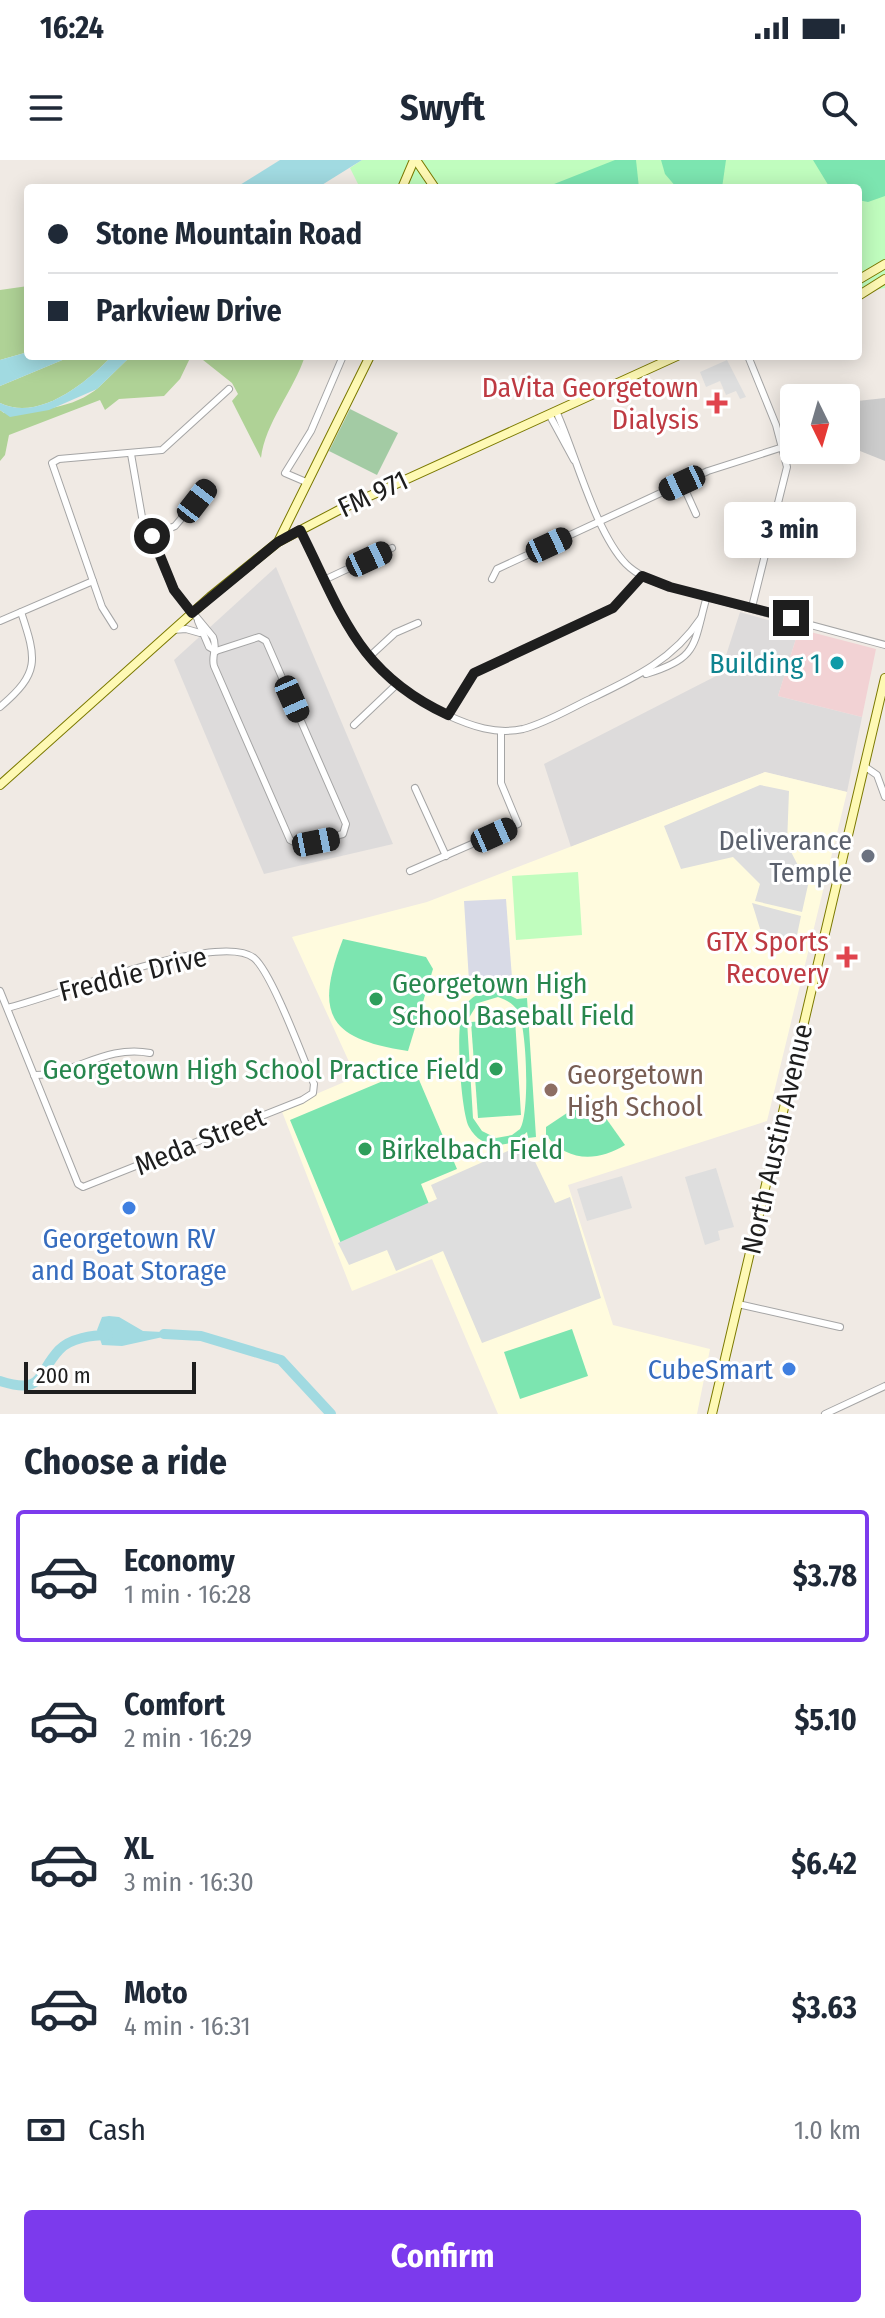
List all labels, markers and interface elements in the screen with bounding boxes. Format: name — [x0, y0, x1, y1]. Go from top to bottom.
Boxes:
text: 16:24 — [40, 10, 104, 46]
icon: menu — [24, 86, 68, 130]
text: Swyft — [400, 86, 485, 130]
icon: search — [817, 86, 861, 130]
text: Stone Mountain Road — [96, 216, 362, 252]
text: Parkview Drive — [96, 293, 282, 329]
place label: DaVita Georgetown Dialysis — [482, 371, 699, 436]
north arrow — [780, 384, 860, 464]
map controls — [780, 384, 860, 464]
marker: DaVita Georgetown Dialysis — [706, 392, 728, 414]
car — [655, 462, 709, 504]
street label: FM 971 — [333, 464, 413, 524]
car — [173, 475, 221, 527]
callout: 3 min — [725, 502, 857, 558]
text: 3 min — [761, 514, 819, 545]
route start — [134, 518, 170, 554]
car — [522, 524, 576, 566]
car — [342, 538, 396, 580]
route end — [773, 600, 809, 636]
place label: Building 1 — [709, 647, 821, 680]
marker: Building 1 — [828, 654, 846, 672]
car — [271, 672, 313, 726]
car — [467, 814, 521, 856]
place label: Deliverance Temple — [719, 824, 852, 889]
car — [290, 826, 342, 858]
marker: Deliverance Temple — [859, 847, 877, 865]
place label: GTX Sports Recovery — [706, 925, 830, 990]
street label: Freddie Drive — [56, 940, 210, 1008]
marker: GTX Sports Recovery — [836, 946, 858, 968]
place label: Georgetown High School Baseball Field — [392, 967, 635, 1032]
marker: Georgetown High School Baseball Field — [367, 990, 385, 1008]
street label: North Austin Avenue — [734, 1021, 820, 1257]
place label: Georgetown High School Practice Field — [42, 1053, 480, 1086]
place label: Georgetown High School — [567, 1058, 704, 1123]
marker: Georgetown High School Practice Field — [487, 1060, 505, 1078]
marker: Georgetown High School — [542, 1081, 560, 1099]
street label: Meda Street — [130, 1100, 271, 1182]
place label: Birkelbach Field — [381, 1133, 563, 1166]
marker: Birkelbach Field — [356, 1140, 374, 1158]
marker: Georgetown RV and Boat Storage — [120, 1199, 138, 1217]
place label: Georgetown RV and Boat Storage — [31, 1222, 227, 1287]
place label: CubeSmart — [648, 1353, 774, 1386]
scale bar — [24, 1358, 196, 1394]
marker: CubeSmart — [780, 1360, 798, 1378]
text: 200 m — [36, 1362, 91, 1389]
text: Choose a ride — [24, 1440, 227, 1484]
icon: car — [28, 1540, 100, 1612]
text: Economy — [124, 1543, 235, 1579]
text: $3.78 — [793, 1558, 857, 1594]
text: 1 min · 16:28 — [124, 1579, 251, 1610]
icon: car — [28, 1684, 100, 1756]
text: Comfort — [124, 1687, 225, 1723]
text: $5.10 — [794, 1702, 857, 1738]
text: 2 min · 16:29 — [124, 1723, 252, 1754]
icon: car — [28, 1828, 100, 1900]
text: XL — [124, 1831, 154, 1867]
text: $6.42 — [791, 1846, 857, 1882]
text: 3 min · 16:30 — [124, 1867, 254, 1898]
icon: car — [28, 1972, 100, 2044]
text: Moto — [124, 1975, 188, 2011]
text: $3.63 — [792, 1990, 857, 2026]
text: 4 min · 16:31 — [124, 2011, 251, 2042]
icon: cash — [24, 2108, 68, 2152]
text: Cash — [88, 2112, 146, 2148]
text: 1.0 km — [794, 2115, 861, 2146]
button: Confirm — [24, 2210, 861, 2302]

